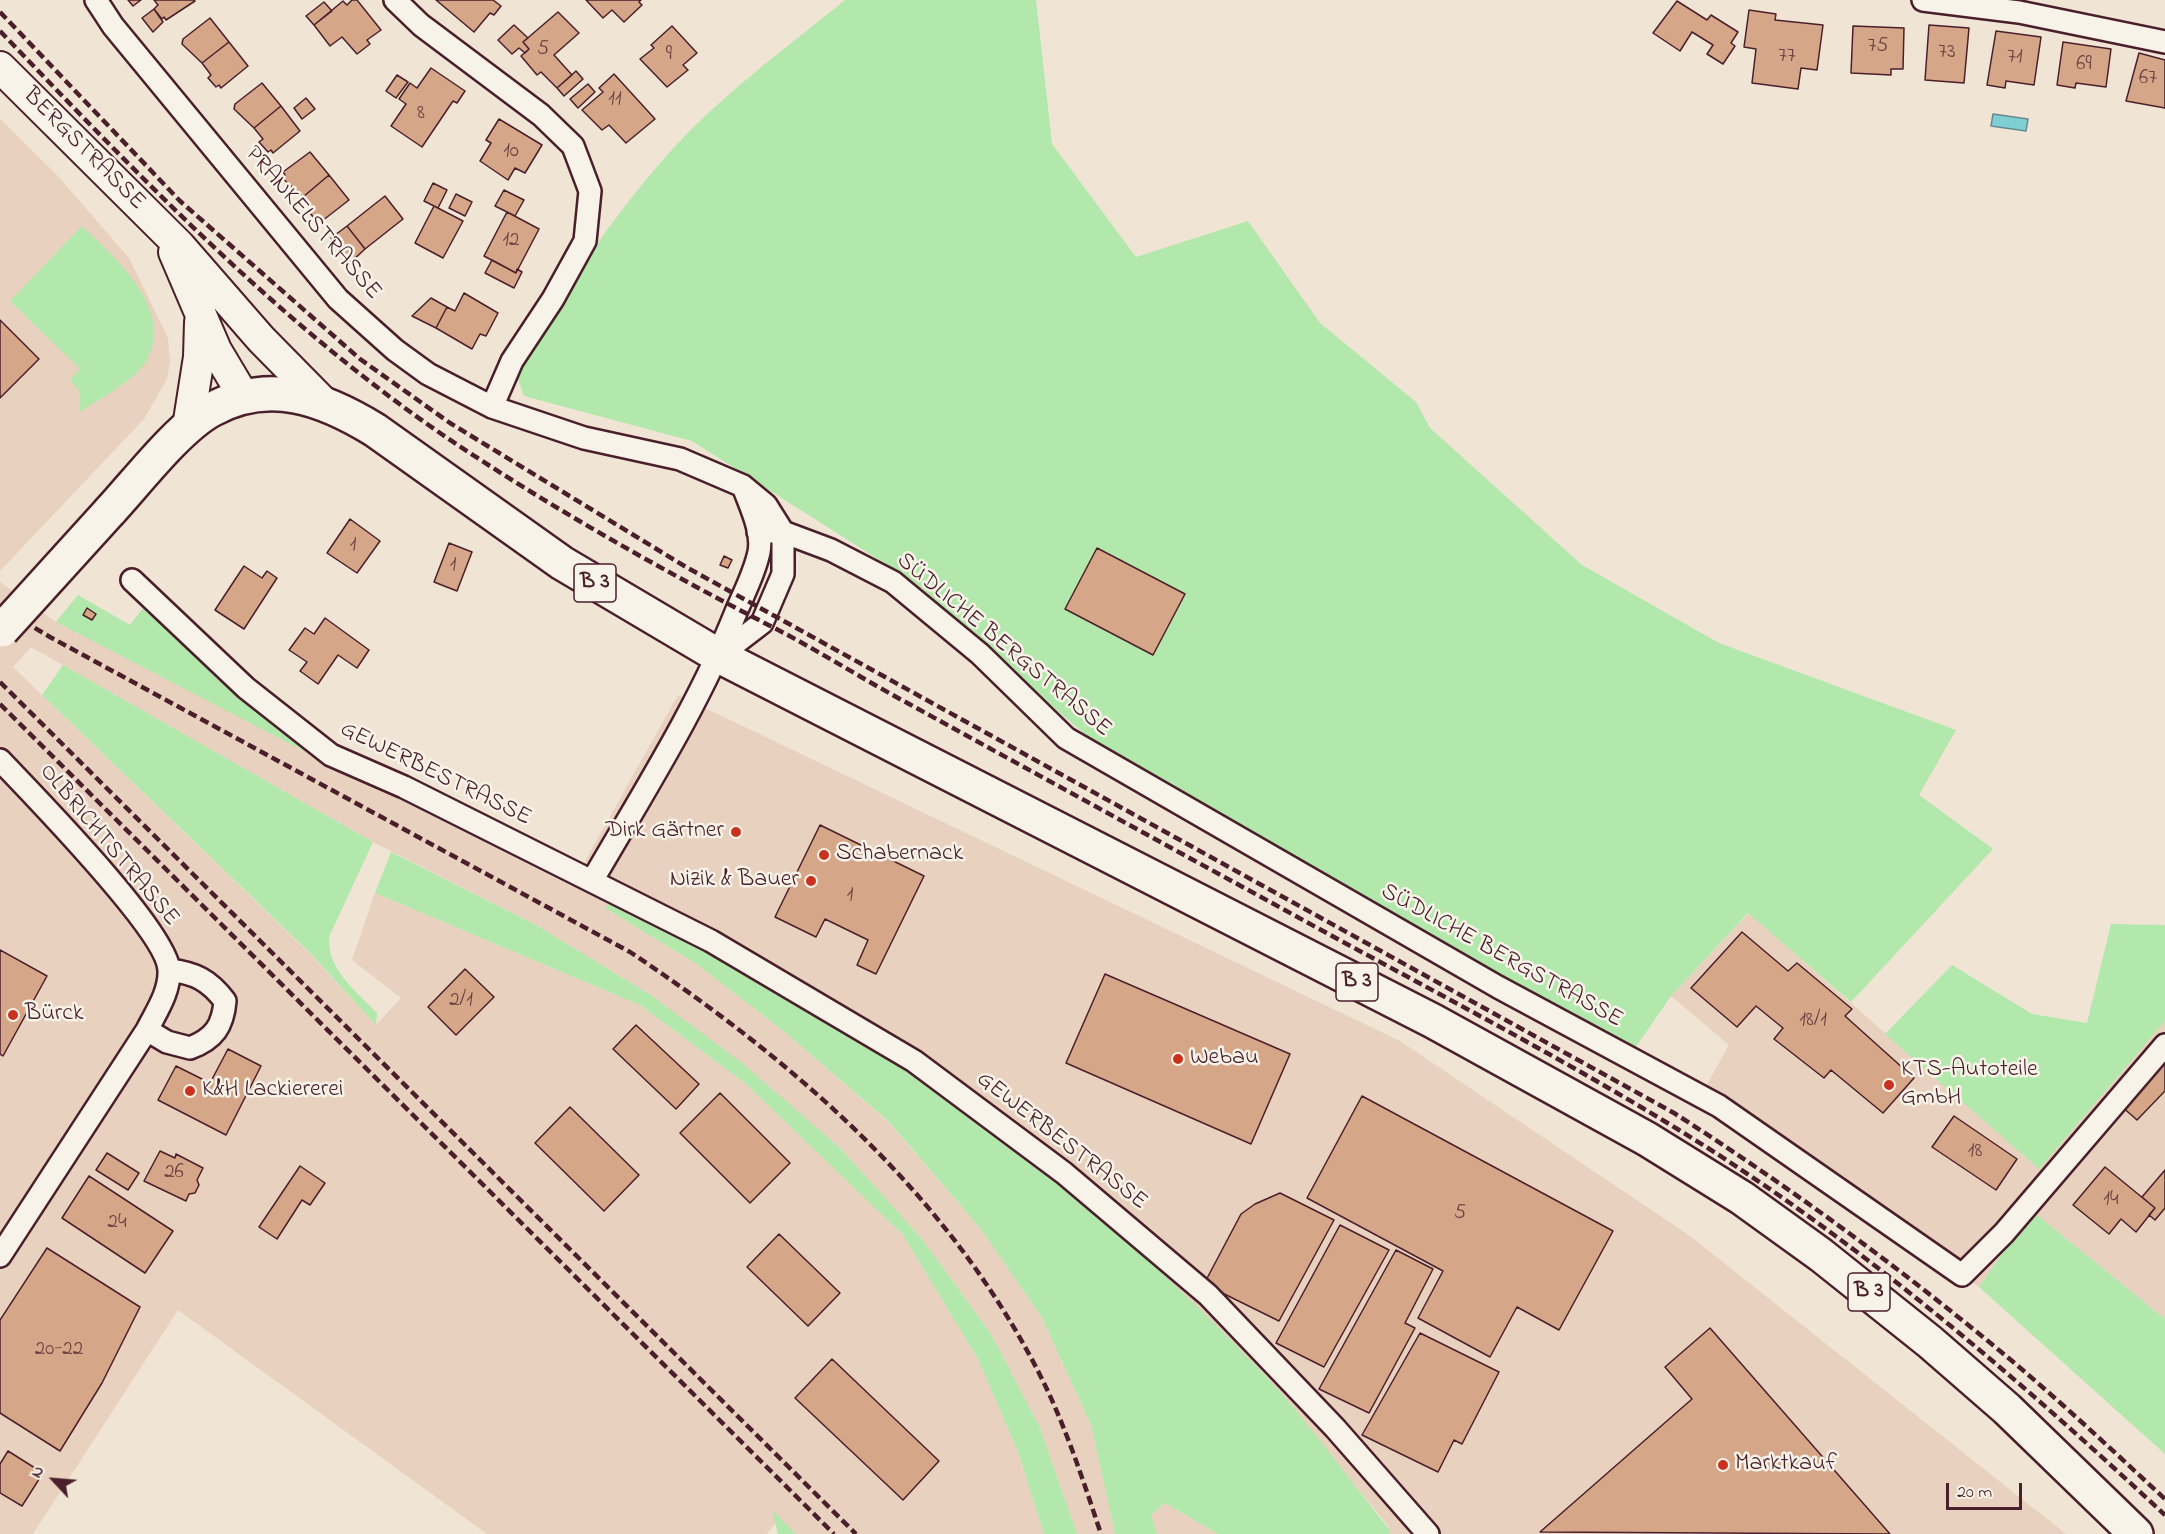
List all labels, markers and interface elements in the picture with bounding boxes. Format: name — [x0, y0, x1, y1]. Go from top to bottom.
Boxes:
house number: 75 — [1868, 35, 1888, 61]
house number: 5 — [537, 38, 549, 64]
house number: 73 — [1938, 41, 1956, 67]
house number: 9 — [666, 43, 672, 69]
house number: 77 — [1778, 45, 1796, 71]
house number: 71 — [2007, 46, 2023, 72]
house number: 69 — [2076, 53, 2092, 79]
house number: 67 — [2139, 67, 2157, 93]
street label: BERGSTRASSE — [16, 83, 150, 217]
house number: 11 — [608, 88, 622, 114]
house number: 8 — [417, 102, 425, 128]
house number: 10 — [503, 140, 519, 166]
street label: PRANKELSTRASSE — [237, 141, 387, 307]
house number: 12 — [502, 229, 520, 255]
house number: 1 — [350, 534, 356, 560]
street label: SÜDLICHE BERGSTRASSE — [889, 547, 1117, 745]
house number: 1 — [450, 554, 456, 580]
road number: B 3 — [574, 564, 616, 602]
street label: GEWERBESTRASSE — [335, 716, 535, 834]
street label: OLBRICHTSTRASSE — [32, 759, 184, 933]
place label: Dirk Gärtner — [605, 818, 724, 846]
marker: Dirk Gärtner — [729, 825, 743, 839]
place label: Schabernack — [836, 841, 963, 869]
marker: Schabernack — [817, 848, 831, 862]
place label: Nizik & Bauer — [670, 867, 799, 895]
marker: Nizik & Bauer — [804, 874, 818, 888]
street label: SÜDLICHE BERGSTRASSE — [1375, 878, 1627, 1036]
house number: 1 — [847, 884, 853, 910]
road number: B 3 — [1336, 963, 1378, 1001]
house number: 2/1 — [449, 989, 473, 1015]
place label: Bürck — [25, 1001, 83, 1029]
marker: Bürck — [6, 1008, 20, 1022]
house number: 18/1 — [1799, 1009, 1827, 1035]
place label: Webau — [1190, 1045, 1259, 1073]
marker: Webau — [1171, 1052, 1185, 1066]
place label: KTS-Autoteile GmbH — [1901, 1057, 2038, 1113]
street label: GEWERBESTRASSE — [970, 1066, 1152, 1218]
place label: K&H Lackiererei — [202, 1077, 343, 1105]
marker: KTS-Autoteile GmbH — [1882, 1078, 1896, 1092]
marker: K&H Lackiererei — [183, 1084, 197, 1098]
house number: 18 — [1968, 1140, 1982, 1166]
house number: 26 — [164, 1161, 184, 1187]
house number: 14 — [2103, 1188, 2119, 1214]
house number: 5 — [1454, 1202, 1466, 1228]
house number: 24 — [107, 1211, 127, 1237]
road number: B 3 — [1848, 1273, 1890, 1311]
house number: 20-22 — [35, 1338, 83, 1364]
north arrow — [24, 1450, 84, 1510]
place label: Marktkauf — [1735, 1451, 1837, 1479]
marker: Marktkauf — [1716, 1458, 1730, 1472]
text: N — [25, 1462, 51, 1482]
scale bar — [1949, 1471, 2026, 1509]
text: 20 m — [1957, 1480, 1992, 1506]

